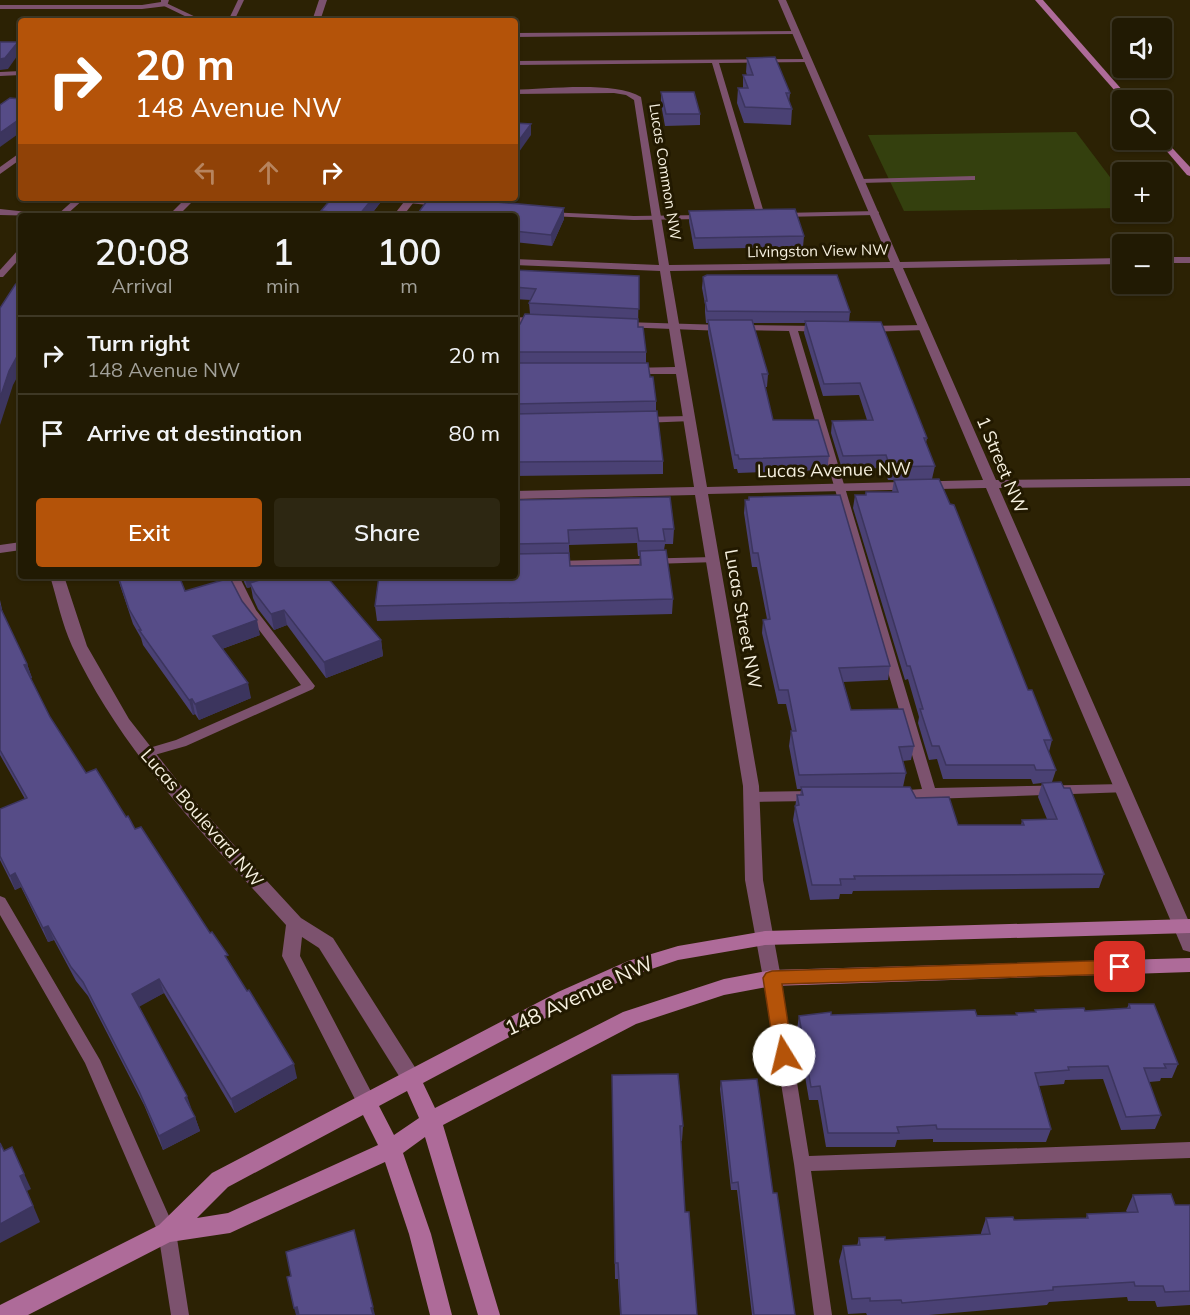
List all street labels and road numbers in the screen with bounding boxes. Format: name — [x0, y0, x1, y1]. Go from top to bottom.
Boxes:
street label: Lucas Common NW — [645, 102, 686, 242]
street label: Livingston View NW — [747, 240, 889, 261]
street label: 1 Street NW — [972, 413, 1033, 517]
street label: Lucas Avenue NW — [757, 457, 911, 482]
street label: Lucas Street NW — [720, 547, 767, 690]
street label: Lucas Boulevard NW — [136, 744, 269, 892]
street label: 148 Avenue NW — [500, 949, 657, 1041]

